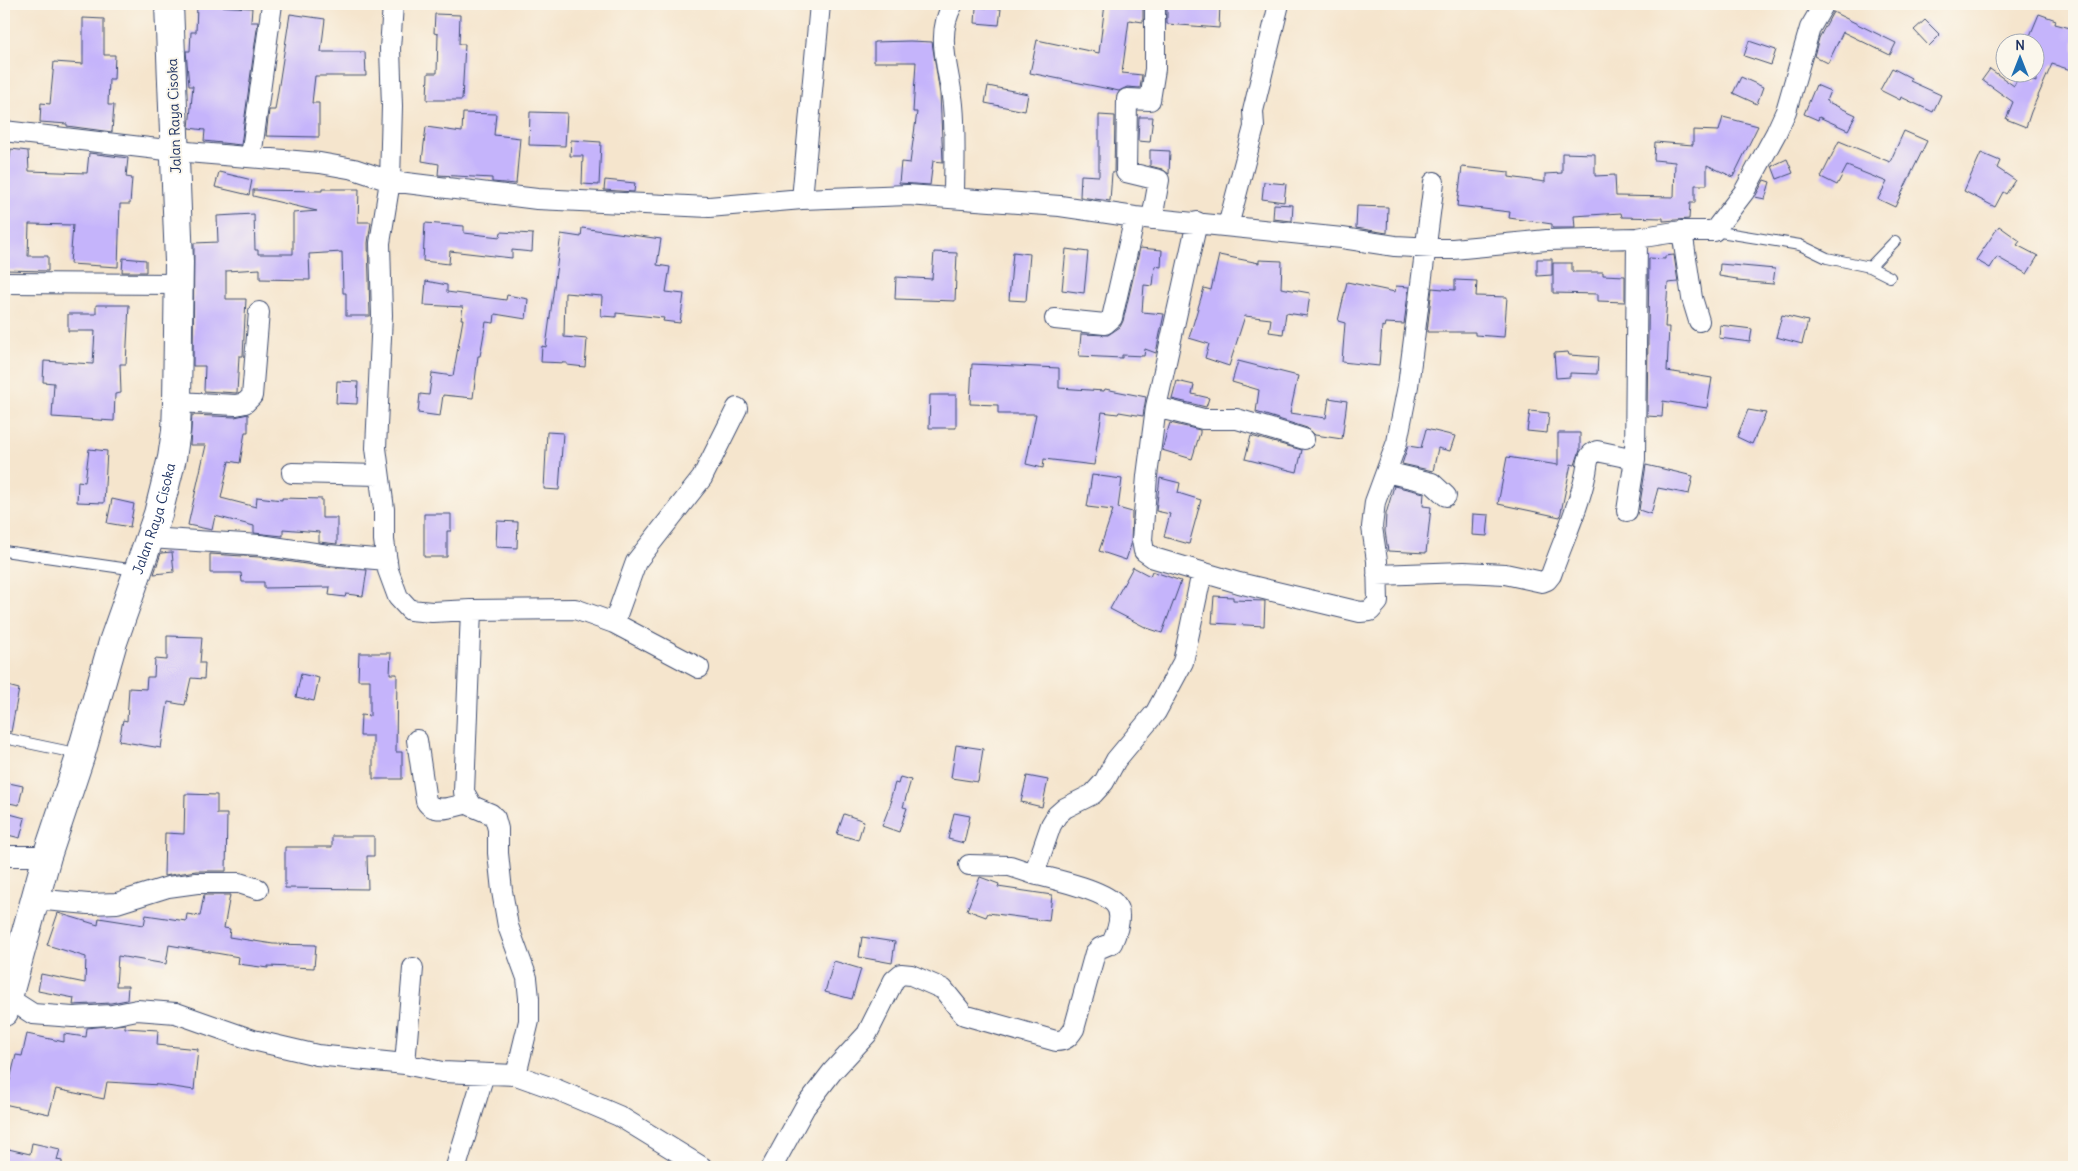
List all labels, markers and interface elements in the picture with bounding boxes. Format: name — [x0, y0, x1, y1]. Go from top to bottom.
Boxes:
north arrow — [1996, 32, 2046, 82]
text: N — [2015, 36, 2025, 54]
street label: Jalan Raya Cisoka — [163, 58, 185, 174]
street label: Jalan Raya Cisoka — [129, 461, 179, 577]

